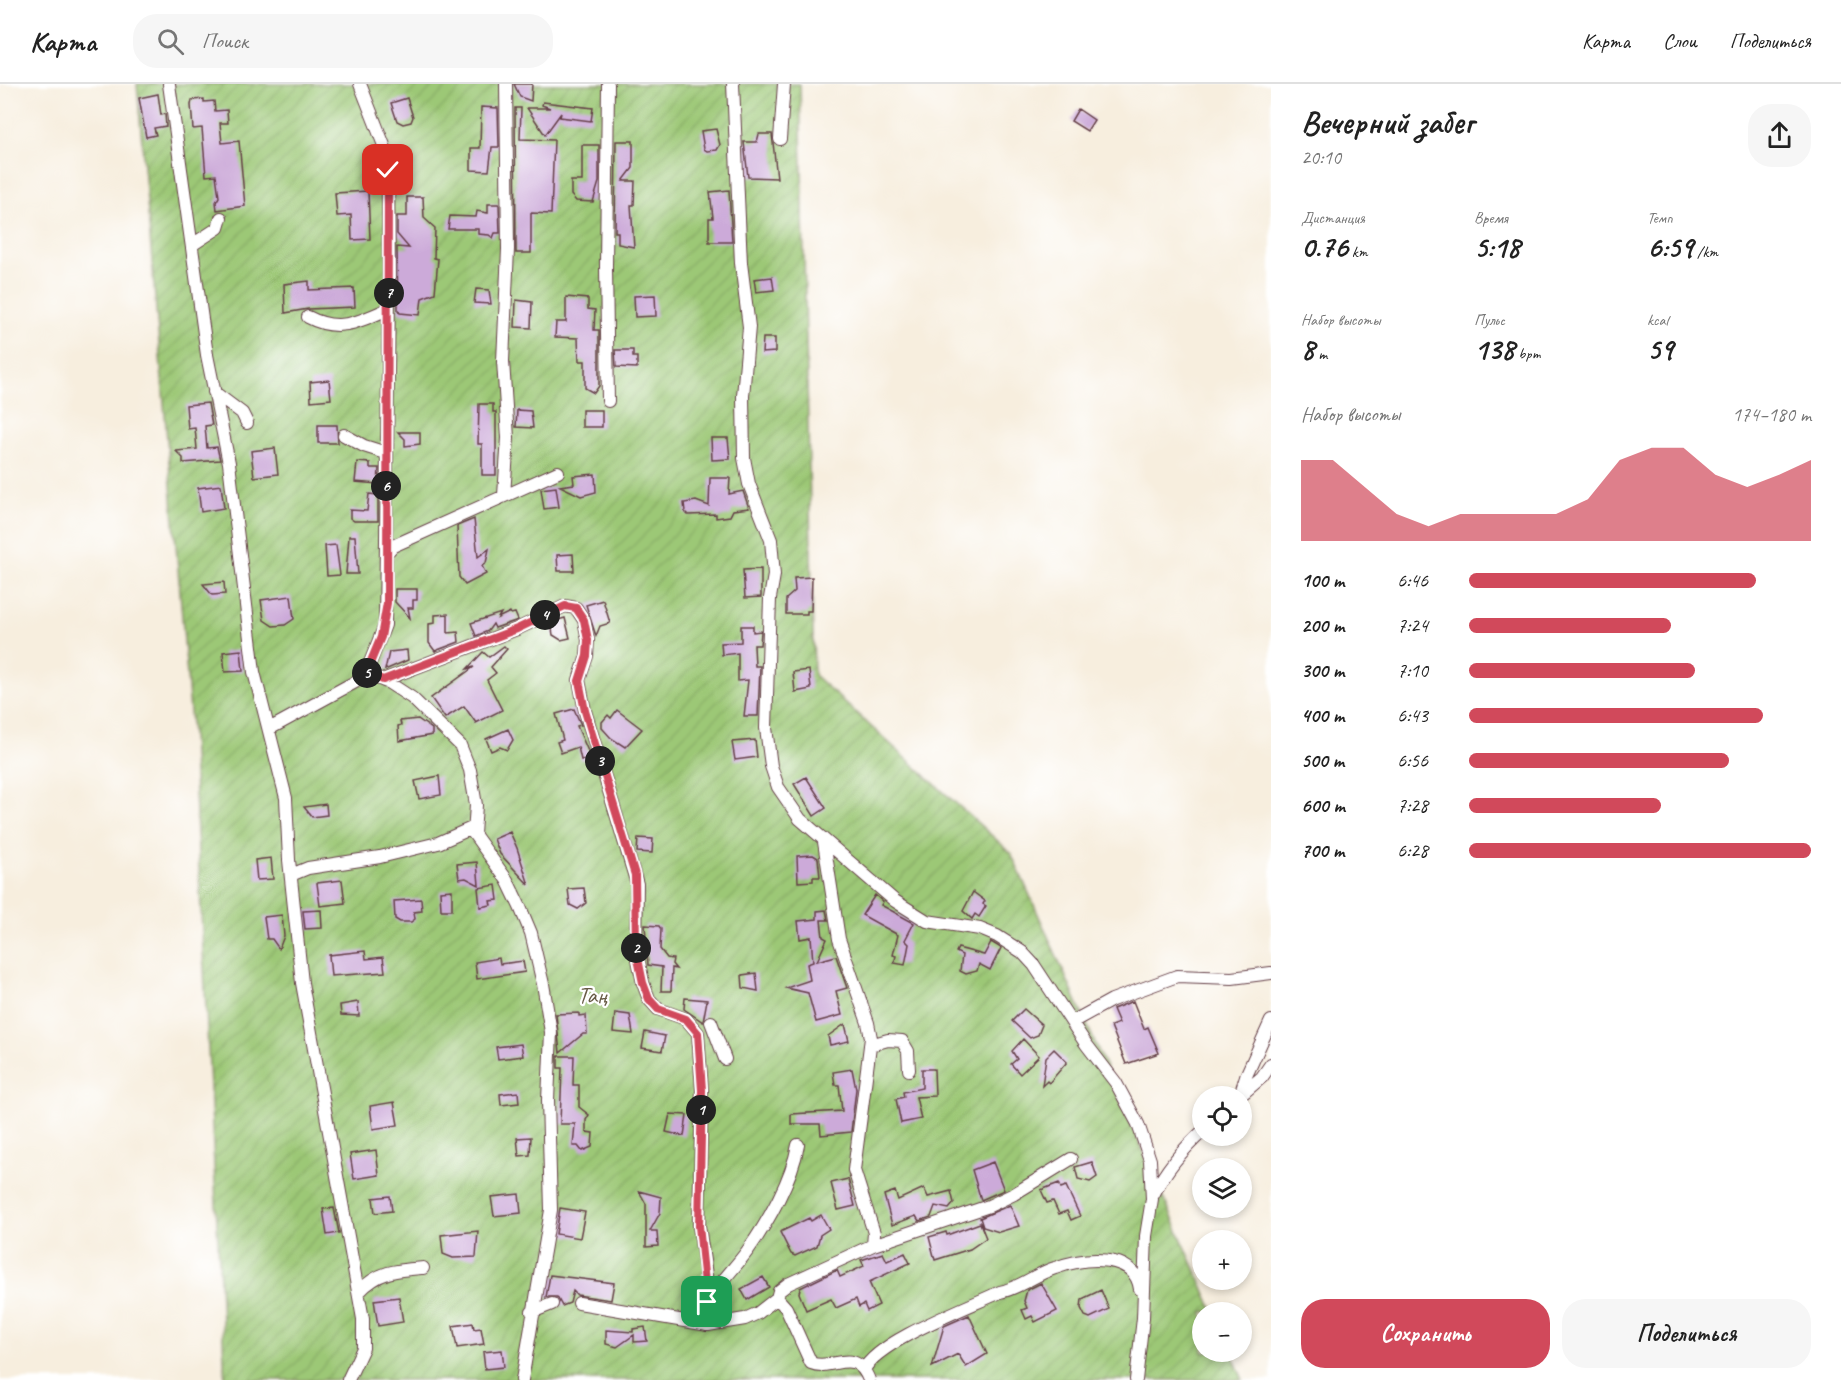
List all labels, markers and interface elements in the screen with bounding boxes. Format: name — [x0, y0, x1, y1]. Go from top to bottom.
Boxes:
search box — [133, 14, 553, 68]
text: Карта — [30, 24, 97, 59]
icon: search — [154, 25, 187, 58]
text: Поиск — [202, 27, 248, 55]
text: Карта — [1582, 28, 1630, 54]
text: Слои — [1663, 28, 1697, 54]
text: Поделиться — [1730, 28, 1811, 54]
text: Вечерний забег — [1301, 101, 1474, 143]
button: share — [1748, 104, 1811, 167]
pin — [362, 144, 413, 195]
text: 20:10 — [1301, 145, 1341, 170]
icon: check — [371, 153, 404, 186]
text: Дистанция — [1301, 208, 1365, 228]
text: Время — [1474, 208, 1508, 228]
text: Темп — [1647, 208, 1673, 228]
text: 0.76 — [1301, 228, 1348, 266]
text: 5:18 — [1474, 228, 1520, 266]
text: 6:59 — [1647, 228, 1693, 266]
text: km — [1348, 242, 1367, 262]
text: /km — [1693, 242, 1718, 262]
pin: 7 — [374, 278, 404, 308]
text: 7 — [385, 283, 393, 303]
text: Набор высоты — [1301, 310, 1380, 330]
text: Пульс — [1474, 310, 1505, 330]
text: kcal — [1647, 310, 1668, 330]
text: 8 — [1301, 330, 1315, 368]
text: 138 — [1474, 330, 1515, 368]
text: 59 — [1647, 330, 1673, 368]
text: m — [1315, 344, 1327, 364]
text: bpm — [1515, 344, 1540, 364]
text: Набор высоты — [1301, 402, 1400, 427]
text: 174–180 m — [1732, 402, 1811, 427]
pin: 6 — [371, 471, 401, 501]
text: 6 — [382, 476, 390, 496]
text: 100 m — [1301, 568, 1344, 593]
text: 6:46 — [1397, 568, 1428, 593]
pin: 4 — [530, 600, 560, 630]
text: 4 — [541, 605, 549, 625]
text: 200 m — [1301, 613, 1344, 638]
text: 7:24 — [1397, 613, 1428, 638]
pin: 5 — [352, 658, 382, 688]
text: 300 m — [1301, 658, 1344, 683]
text: 7:10 — [1397, 658, 1428, 683]
text: 5 — [364, 663, 370, 683]
text: 400 m — [1301, 703, 1344, 728]
text: 6:43 — [1397, 703, 1428, 728]
pin: 3 — [585, 746, 615, 776]
text: 500 m — [1301, 748, 1344, 773]
text: 6:56 — [1397, 748, 1428, 773]
text: 3 — [596, 751, 604, 771]
text: 600 m — [1301, 793, 1345, 818]
text: 7:28 — [1397, 793, 1428, 818]
text: 700 m — [1301, 838, 1344, 863]
text: 6:28 — [1397, 838, 1428, 863]
pin: 2 — [621, 933, 651, 963]
text: 2 — [632, 938, 640, 958]
park label: Таң — [578, 980, 609, 1010]
map controls — [1192, 1086, 1252, 1362]
button: locate — [1192, 1086, 1252, 1146]
pin: 1 — [686, 1095, 716, 1125]
text: 1 — [697, 1100, 705, 1120]
button: layers — [1192, 1158, 1252, 1218]
button: + — [1192, 1230, 1252, 1290]
pin — [681, 1276, 732, 1327]
icon: arrive — [690, 1285, 723, 1318]
button: Сохранить — [1301, 1299, 1550, 1368]
button: Поделиться — [1562, 1299, 1811, 1368]
button: − — [1192, 1302, 1252, 1362]

